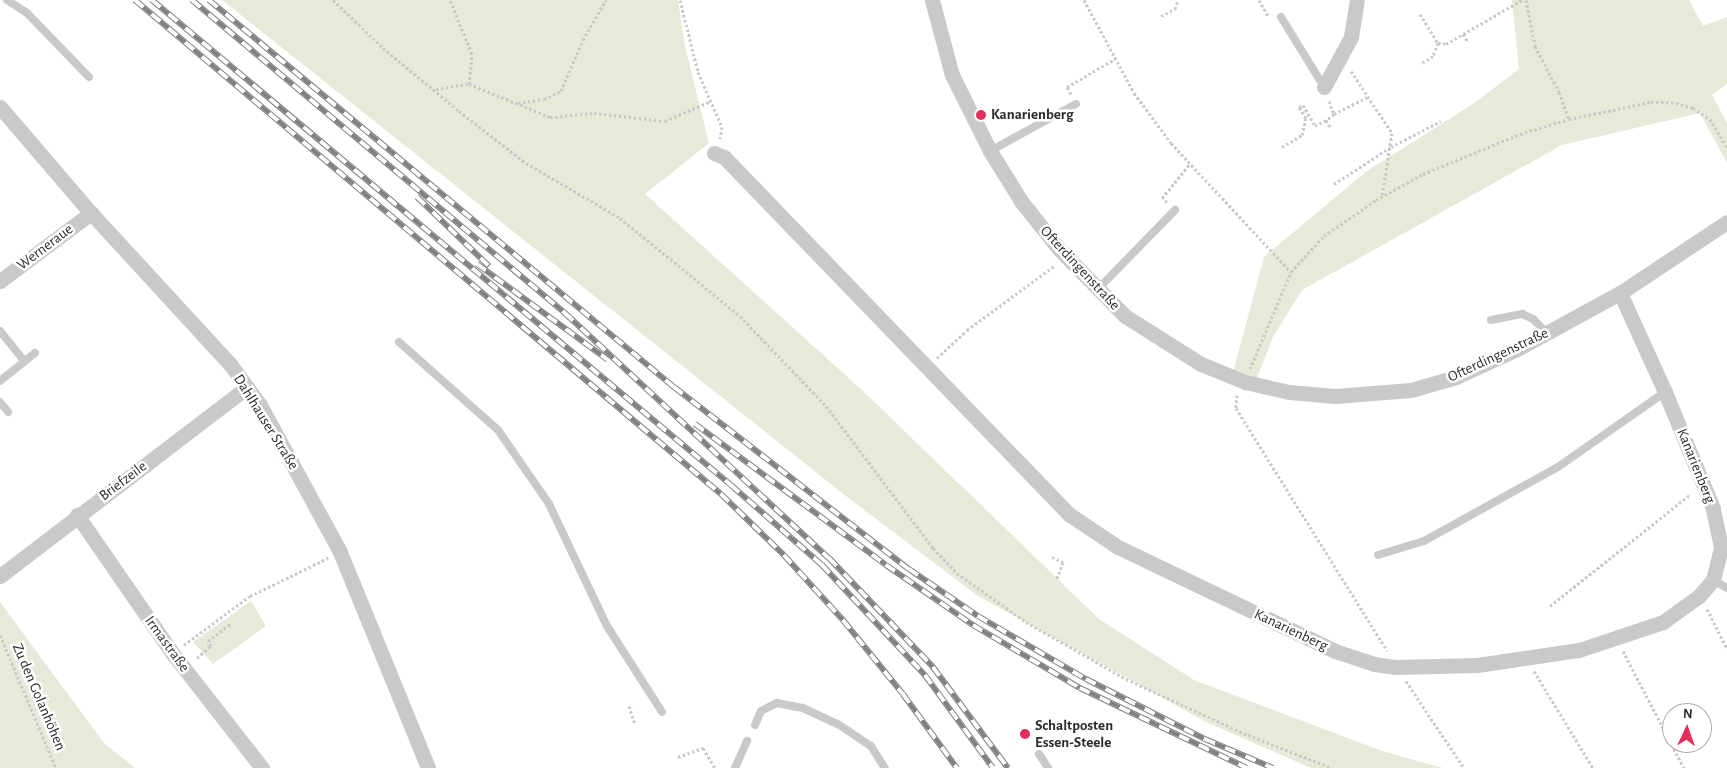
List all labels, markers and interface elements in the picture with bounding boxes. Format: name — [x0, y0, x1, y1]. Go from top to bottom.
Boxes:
place label: Kanarienberg — [991, 106, 1074, 124]
marker: Kanarienberg — [975, 109, 987, 121]
street label: Werneraue — [13, 220, 77, 274]
street label: Ofterdingenstraße — [1036, 222, 1124, 314]
street label: Ofterdingenstraße — [1445, 324, 1551, 386]
street label: Dahlhauser Straße — [229, 371, 303, 473]
street label: Kanarienberg — [1673, 426, 1719, 506]
street label: Briefzeile — [96, 457, 150, 505]
street label: Kanarienberg — [1251, 605, 1331, 655]
street label: Irmastraße — [141, 612, 193, 676]
street label: Zu den Golanhöhen — [8, 641, 70, 753]
north arrow — [1662, 703, 1712, 753]
text: N — [1682, 707, 1693, 721]
place label: Schaltposten Essen-Steele — [1035, 716, 1113, 751]
marker: Schaltposten Essen-Steele — [1019, 728, 1031, 740]

